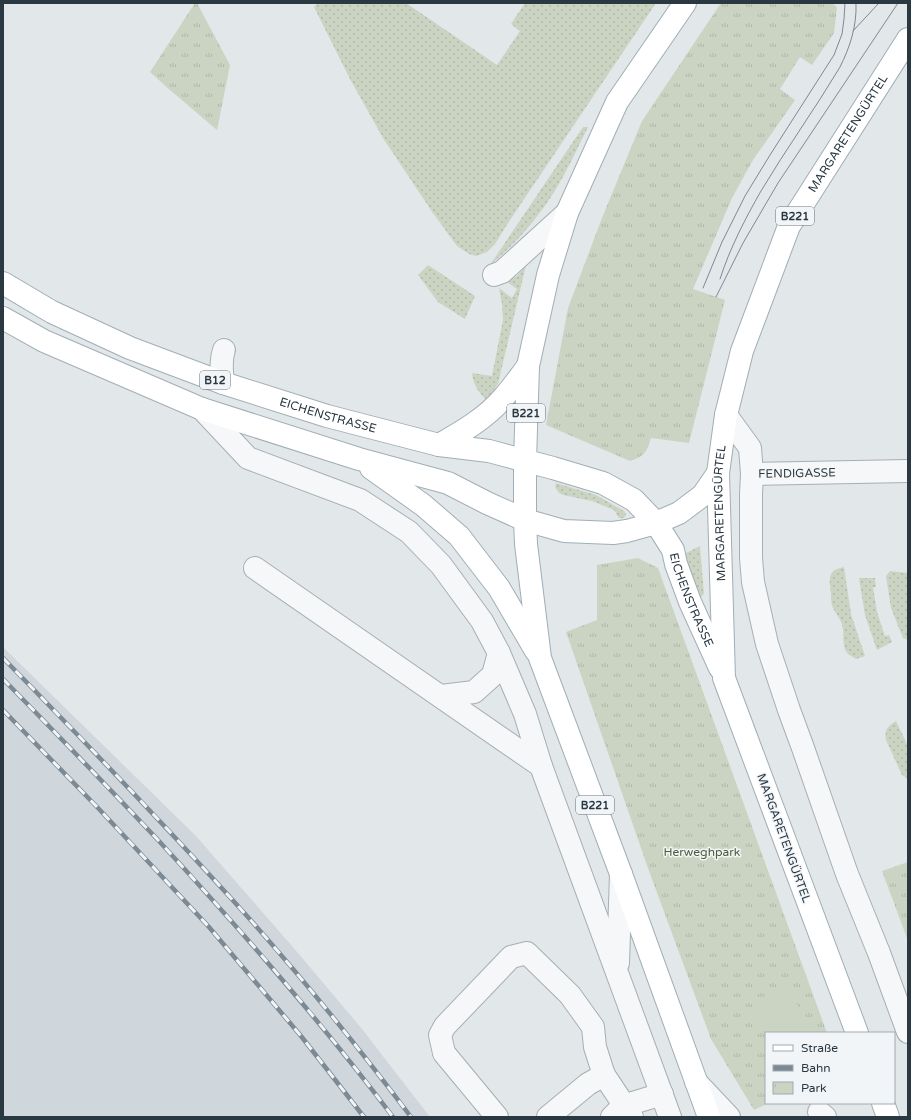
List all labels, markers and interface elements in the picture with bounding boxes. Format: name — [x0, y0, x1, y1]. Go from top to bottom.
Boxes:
street label: MARGARETENGÜRTEL — [805, 72, 891, 195]
road number: B221 — [776, 207, 814, 225]
road number: B12 — [200, 371, 230, 389]
street label: EICHENSTRASSE — [278, 394, 378, 436]
road number: B221 — [507, 404, 545, 422]
street label: MARGARETENGÜRTEL — [711, 444, 729, 582]
street label: FENDIGASSE — [758, 465, 836, 481]
street label: EICHENSTRASSE — [667, 552, 717, 649]
street label: MARGARETENGÜRTEL — [754, 771, 814, 905]
road number: B221 — [576, 796, 614, 814]
park label: Herweghpark — [664, 845, 741, 859]
legend — [765, 1032, 895, 1104]
text: Straße — [801, 1041, 838, 1055]
text: Bahn — [801, 1061, 831, 1075]
text: Park — [801, 1081, 827, 1095]

